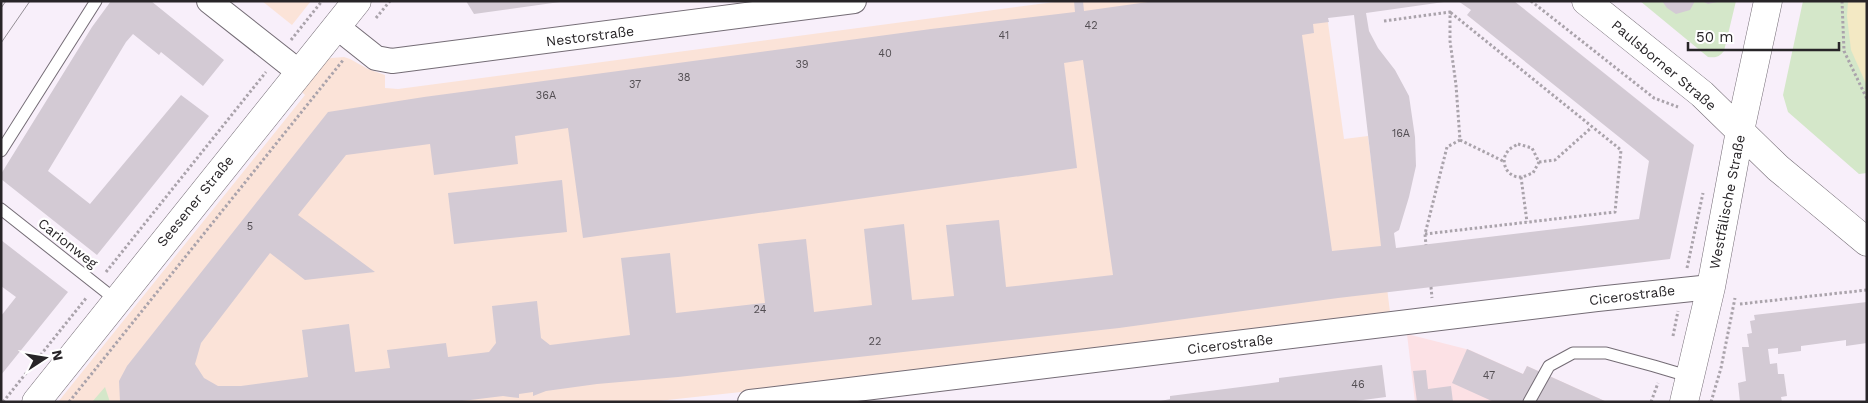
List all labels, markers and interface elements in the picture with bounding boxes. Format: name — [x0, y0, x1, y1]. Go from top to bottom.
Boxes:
street label: Paulsborner Straße — [1608, 17, 1720, 113]
house number: 42 — [1084, 19, 1098, 32]
scale bar — [1688, 20, 1839, 52]
street label: Nestorstraße — [545, 23, 635, 49]
text: 50 m — [1696, 28, 1733, 46]
house number: 41 — [999, 29, 1009, 42]
house number: 40 — [878, 47, 892, 60]
house number: 39 — [795, 58, 809, 71]
house number: 38 — [677, 71, 691, 84]
house number: 37 — [629, 78, 641, 91]
house number: 36A — [536, 89, 556, 102]
house number: 16A — [1392, 127, 1410, 140]
street label: Westfälische Straße — [1706, 133, 1748, 271]
street label: Seesener Straße — [153, 152, 237, 250]
street label: Carionweg — [35, 215, 101, 271]
house number: 5 — [247, 220, 253, 233]
street label: Cicerostraße — [1588, 282, 1676, 308]
house number: 24 — [754, 303, 767, 316]
street label: Cicerostraße — [1186, 331, 1274, 357]
north arrow — [20, 333, 70, 383]
house number: 22 — [869, 335, 881, 348]
text: N — [49, 349, 67, 362]
house number: 47 — [1483, 369, 1495, 382]
house number: 46 — [1351, 378, 1365, 391]

